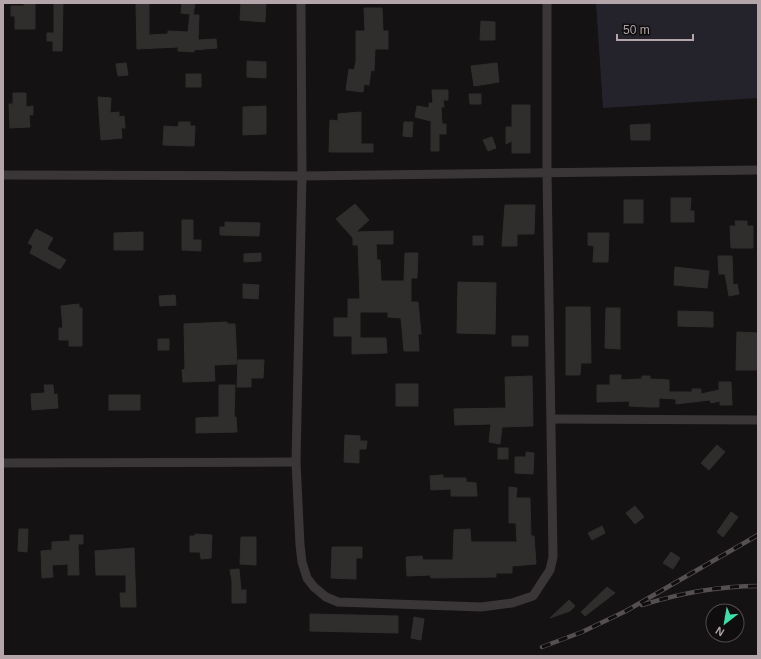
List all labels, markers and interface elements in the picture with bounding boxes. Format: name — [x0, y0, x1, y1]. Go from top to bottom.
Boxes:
scale bar — [617, 16, 693, 42]
text: 50 m — [623, 23, 650, 37]
north arrow — [705, 603, 745, 643]
text: N — [713, 624, 726, 639]

